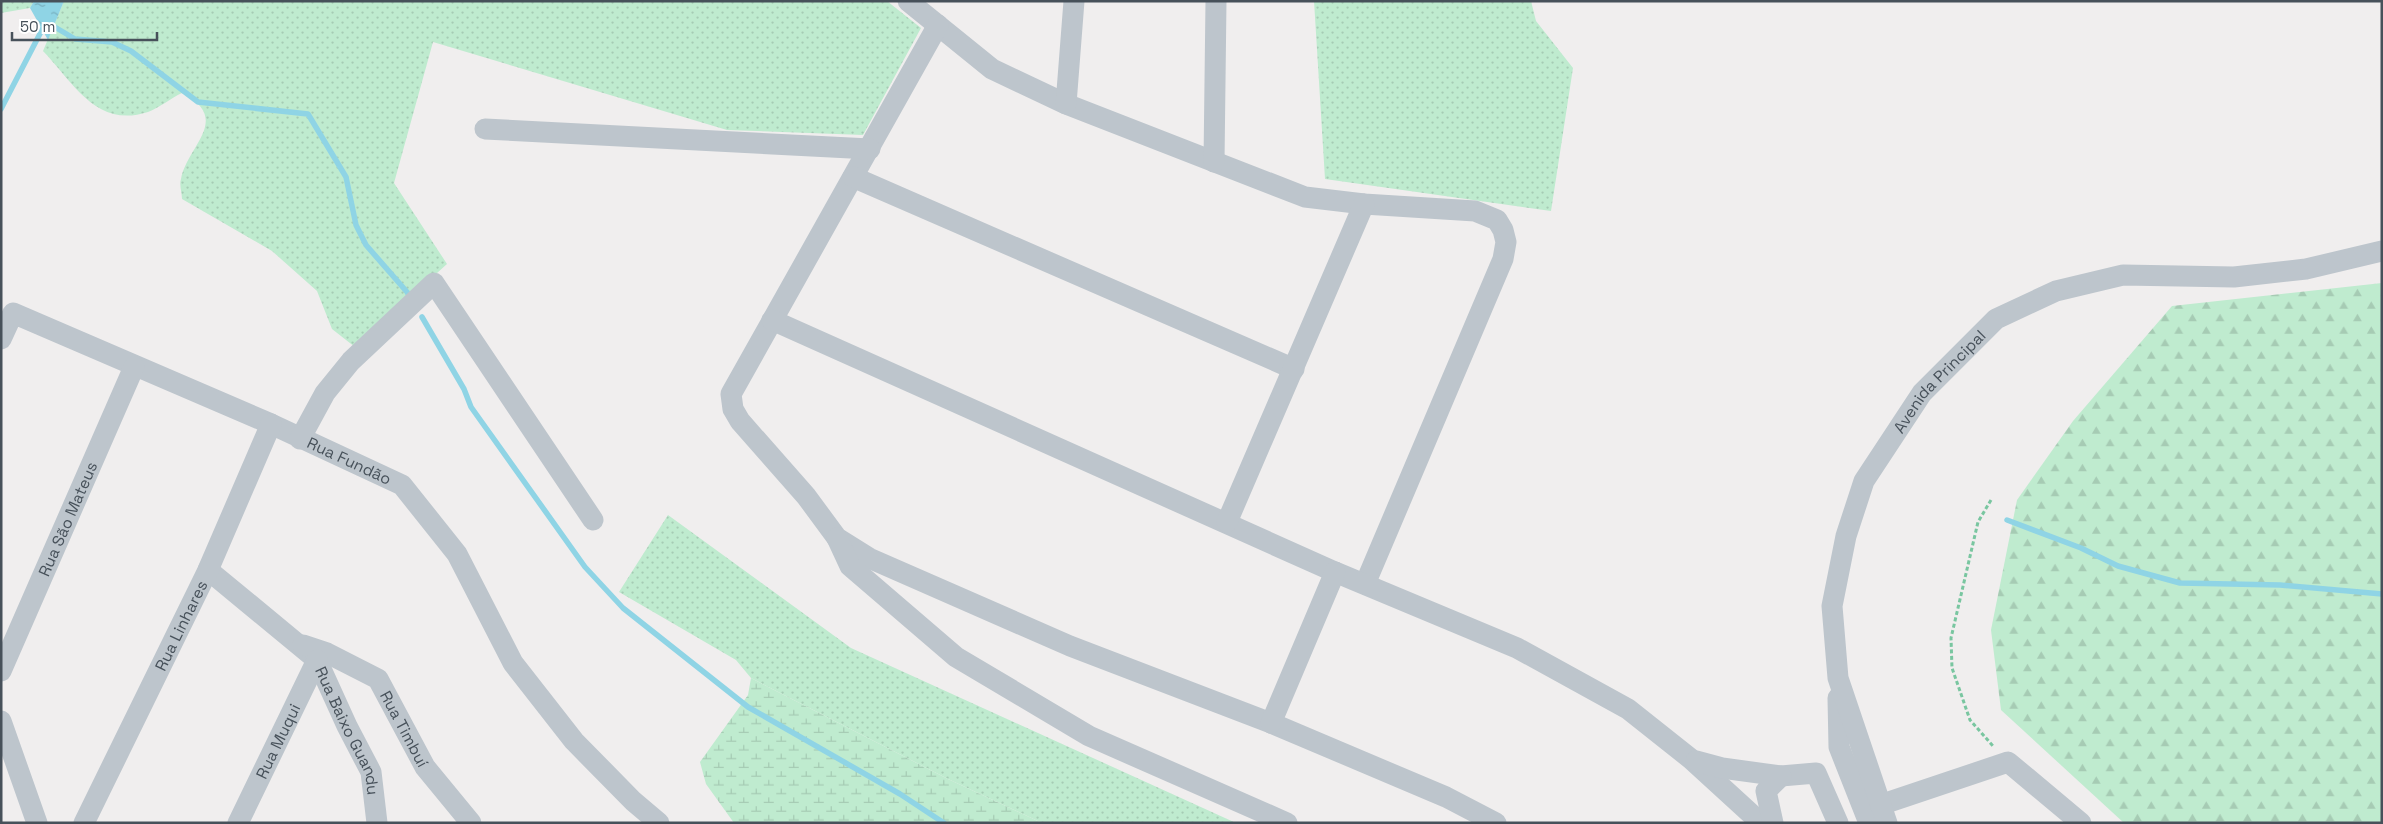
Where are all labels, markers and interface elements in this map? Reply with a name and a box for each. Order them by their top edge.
scale bar [12,10,158,42]
text: 50 m [20,17,55,36]
street label: Avenida Principal [1889,325,1990,437]
street label: Rua Fundão [304,432,395,490]
street label: Rua São Mateus [34,458,102,580]
street label: Rua Linhares [150,577,212,674]
street label: Rua Baixo Guandu [310,663,384,796]
street label: Rua Timbuí [375,687,433,771]
street label: Rua Muqui [251,700,305,782]

